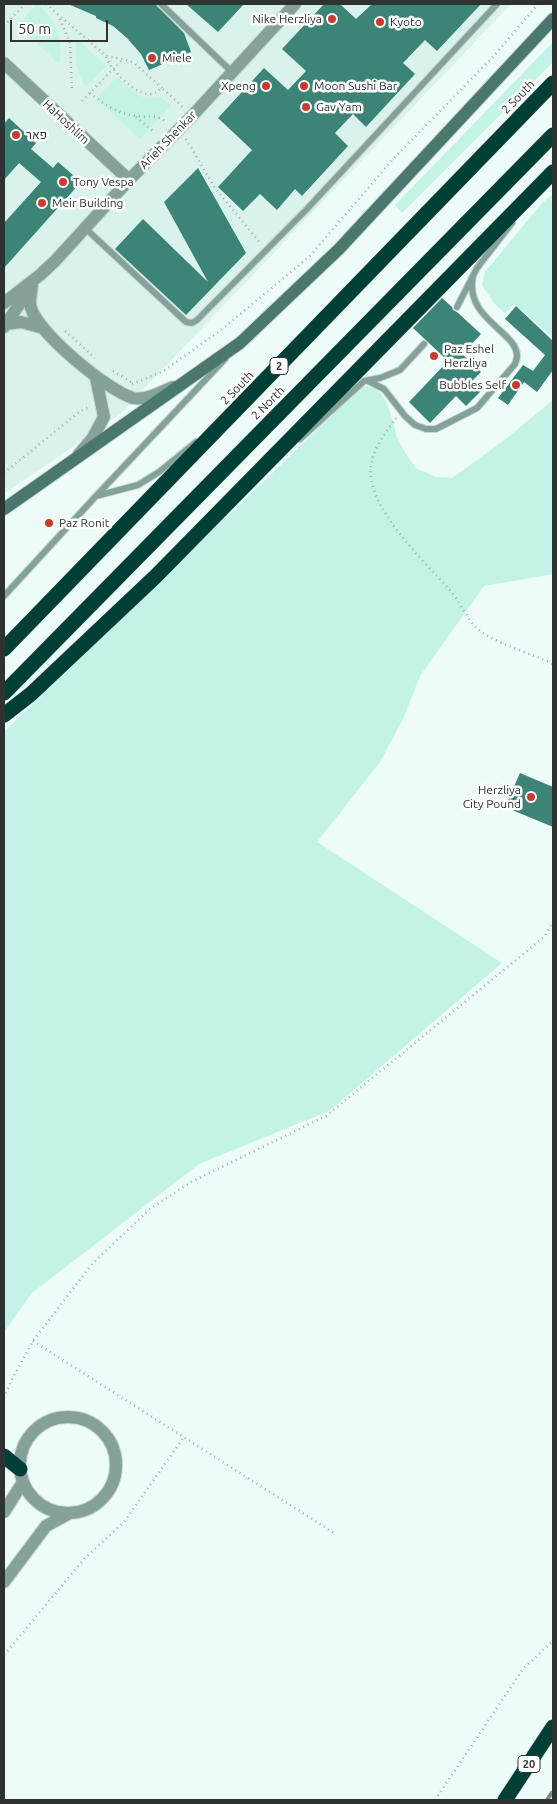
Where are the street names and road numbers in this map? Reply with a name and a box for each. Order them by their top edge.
street label: 2 South [498,77,538,117]
street label: HaHoshlim [40,97,92,147]
street label: Arieh Shenkar [137,108,199,172]
road number: 2 [270,358,288,374]
street label: 2 South [217,368,257,408]
street label: 2 North [248,383,288,423]
road number: 20 [518,1756,540,1772]

